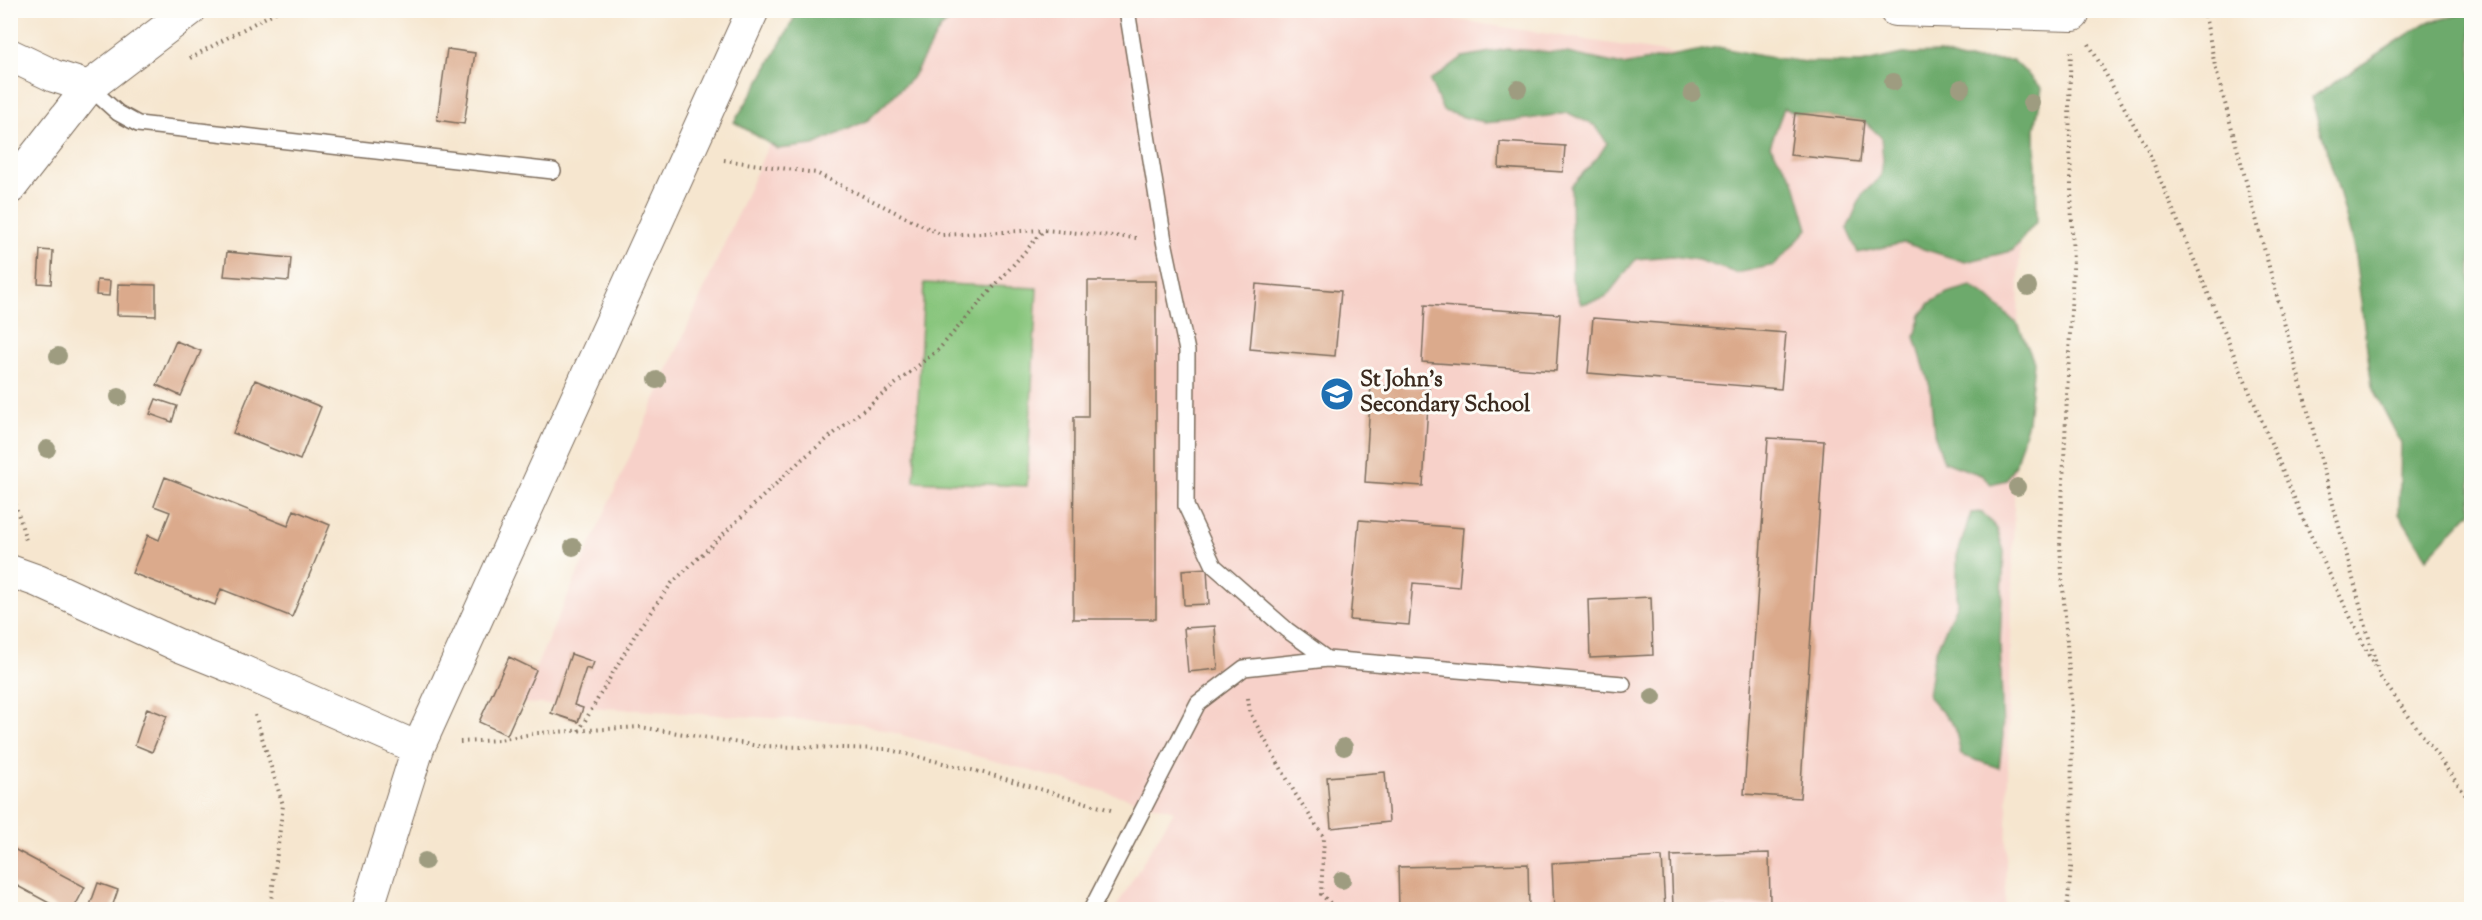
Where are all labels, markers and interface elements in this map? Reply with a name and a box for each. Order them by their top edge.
place label: St John's Secondary School [1360,365,1531,422]
school or university icon: St John's Secondary School [1319,376,1355,412]

